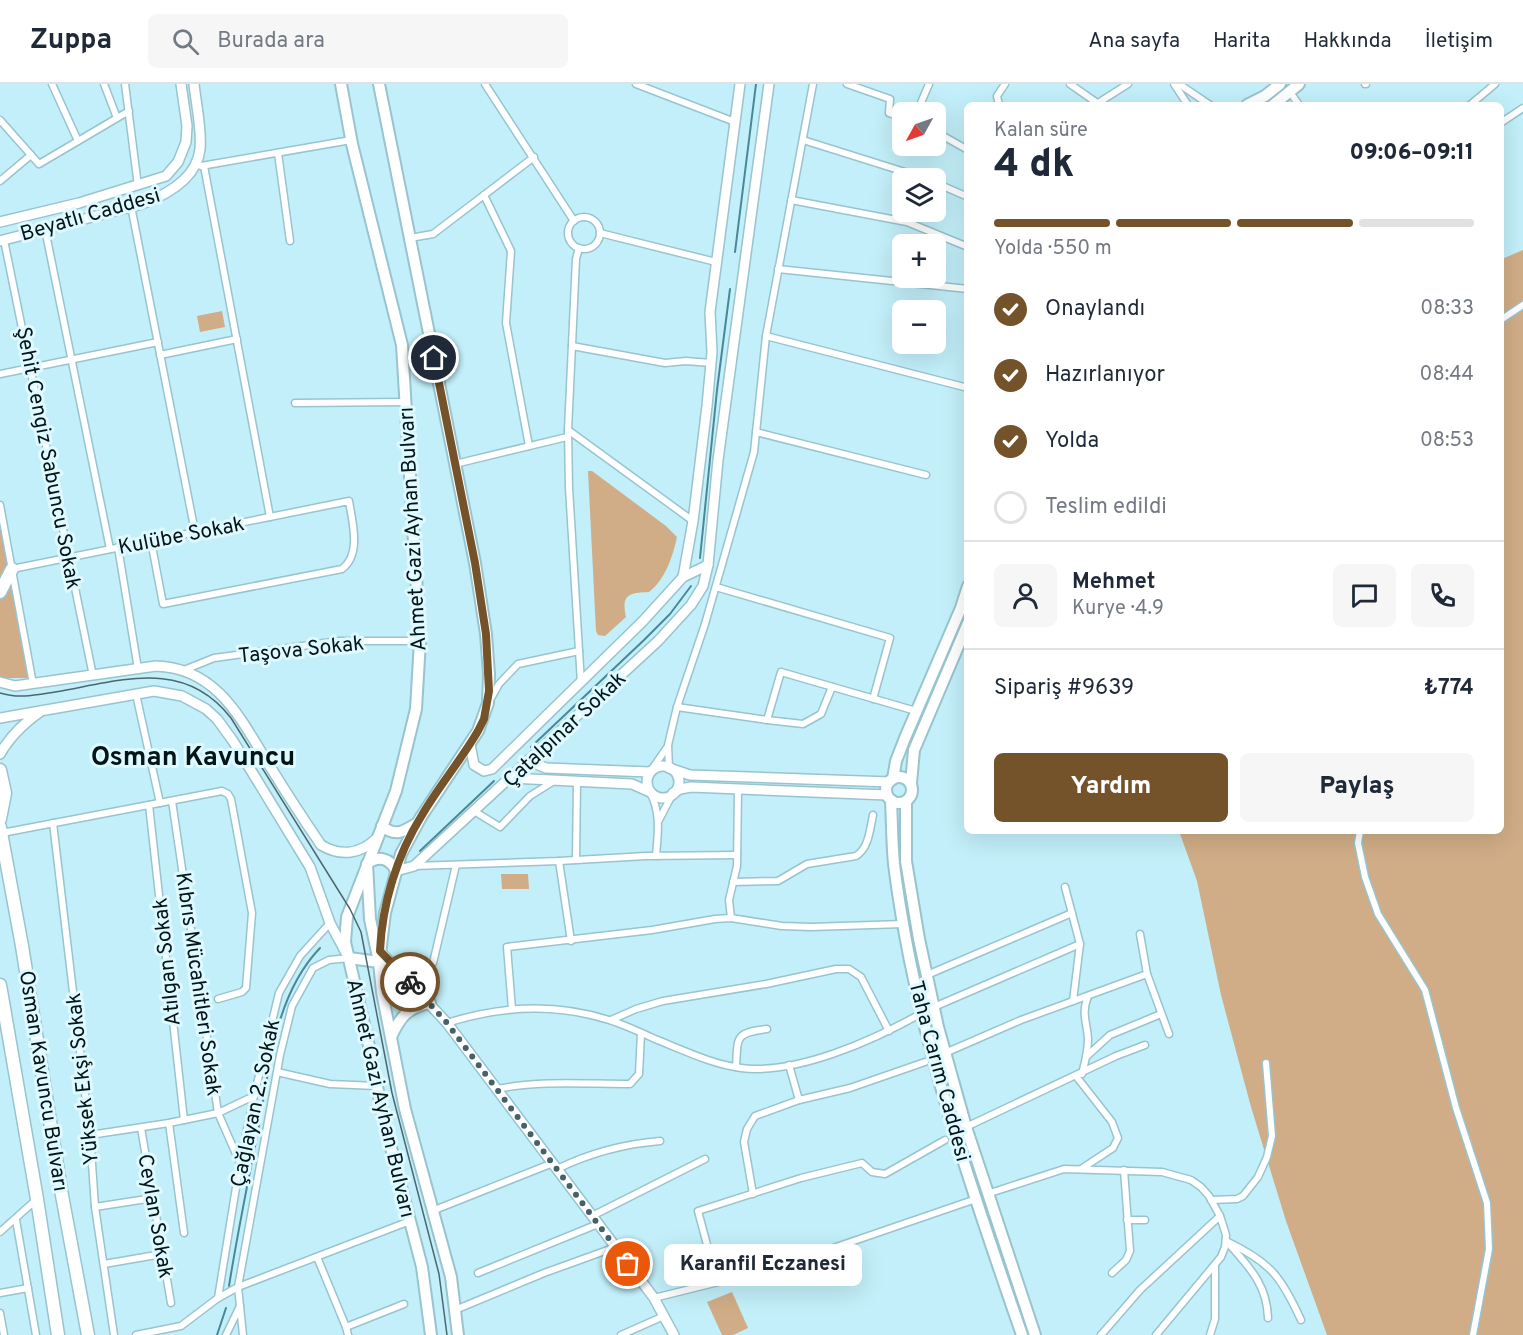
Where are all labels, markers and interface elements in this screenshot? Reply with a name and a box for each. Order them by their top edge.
search box [148,14,568,68]
text: Zuppa [30,23,112,59]
icon: search [169,25,202,58]
text: Burada ara [217,28,325,55]
text: Ana sayfa [1088,28,1180,55]
text: Harita [1213,28,1271,55]
text: Hakkında [1304,28,1392,55]
text: İletişim [1425,28,1493,55]
north arrow [892,102,946,156]
map controls [892,102,946,354]
text: Kalan süre [994,118,1088,144]
text: 09:06–09:11 [1349,140,1474,167]
text: 4 dk [994,142,1074,191]
button: layers [892,168,946,222]
street label: Beyatlı Caddesi [17,183,164,248]
button: + [892,234,946,288]
text: Yolda · 550 m [994,236,1112,262]
icon: check [994,293,1027,326]
text: Onaylandı [1045,296,1145,323]
text: 08:33 [1420,296,1474,322]
button: − [892,300,946,354]
street label: Şehit Cengiz Sabuncu Sokak [9,325,86,592]
pin [408,332,459,383]
icon: home [417,341,450,374]
icon: check [994,359,1027,392]
text: Hazırlanıyor [1045,362,1165,389]
text: 08:44 [1420,362,1474,388]
street label: Ahmet Gazi Ayhan Bulvarı [394,406,433,652]
icon: check [994,425,1027,458]
text: Yolda [1045,428,1099,455]
text: 08:53 [1420,428,1474,454]
text: Teslim edildi [1045,494,1167,521]
street label: Kulübe Sokak [116,511,247,562]
button: person [994,564,1057,627]
button: chat [1333,564,1396,627]
button: phone [1411,564,1474,627]
text: Mehmet [1072,569,1155,596]
text: Kurye · 4.9 [1072,596,1164,622]
street label: Taşova Sokak [237,630,365,671]
street label: Çatalpınar Sokak [498,666,632,794]
text: Sipariş #9639 [994,675,1134,702]
text: ₺774 [1424,675,1474,702]
district label: Osman Kavuncu [91,741,295,775]
button: Yardım [994,753,1228,822]
button: Paylaş [1240,753,1474,822]
street label: Kıbrıs Mücahitleri Sokak [168,870,227,1098]
street label: Atılgan Sokak [147,896,188,1027]
courier [380,952,440,1012]
icon: bike [394,966,427,999]
street label: Osman Kavuncu Bulvarı [12,969,73,1194]
street label: Ahmet Gazi Ayhan Bulvarı [339,976,420,1220]
street label: Taha Carım Caddesi [901,978,976,1165]
street label: Yüksek Ekşi Sokak [61,992,106,1166]
street label: Çağlayan 2. Sokak [225,1017,287,1190]
street label: Ceylan Sokak [130,1152,179,1281]
pin [602,1238,653,1289]
callout: Karanfil Eczanesi [664,1243,862,1285]
icon: bag [611,1247,644,1280]
text: Karanfil Eczanesi [680,1252,846,1278]

